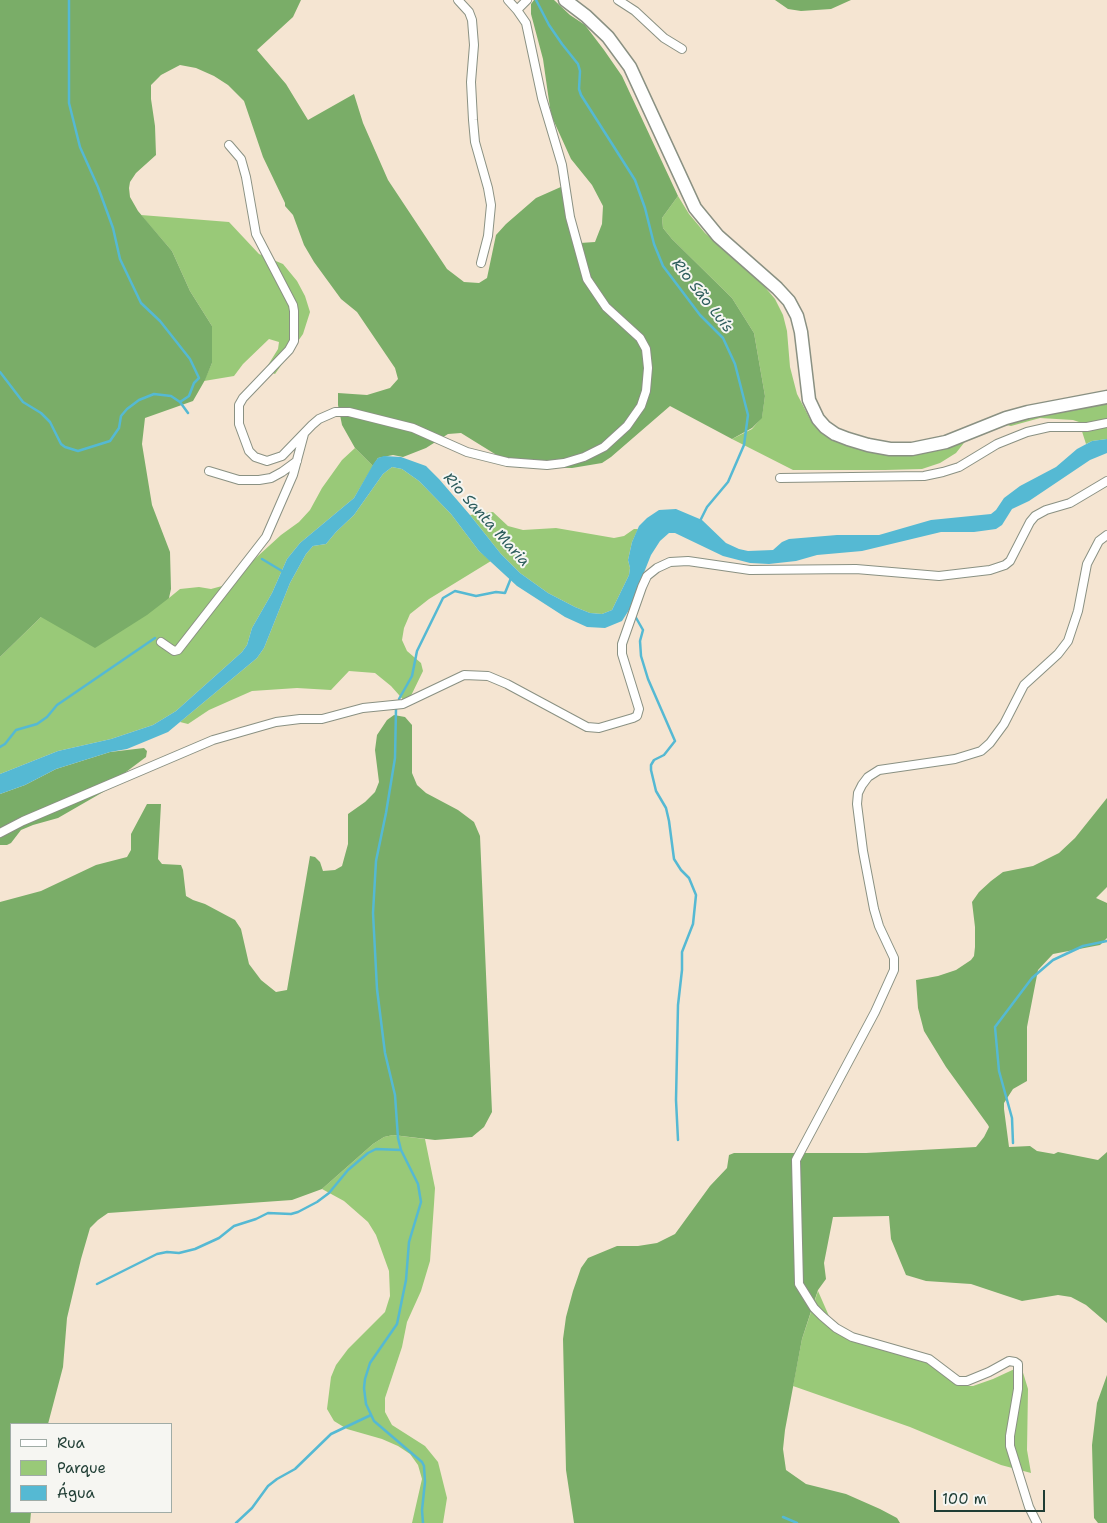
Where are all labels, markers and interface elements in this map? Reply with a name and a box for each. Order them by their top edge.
water label: Rio São Luís [668,255,736,337]
water label: Rio Santa Maria [439,469,533,571]
legend [10,1423,172,1513]
text: Rua [57,1433,85,1453]
text: Parque [57,1458,106,1478]
scale bar [937,1480,1048,1512]
text: Água [57,1483,95,1503]
text: 100 m [942,1489,987,1509]

